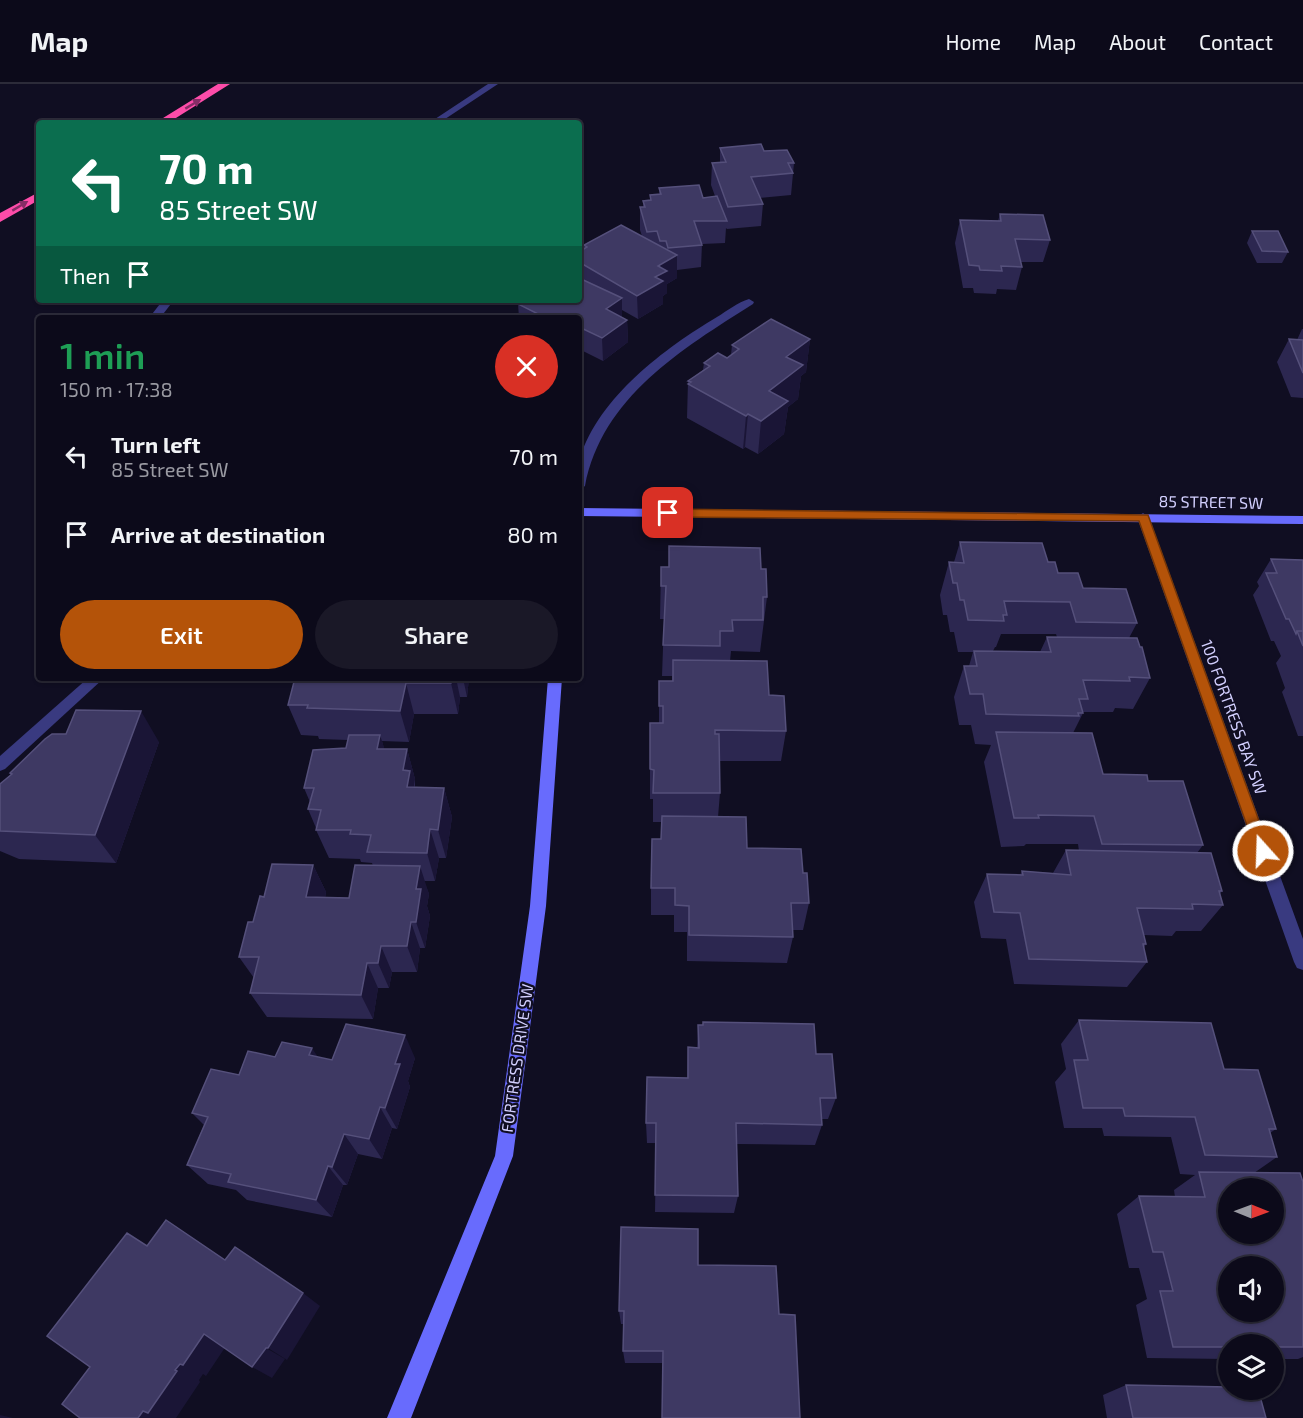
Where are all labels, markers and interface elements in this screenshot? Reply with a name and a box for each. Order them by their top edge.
text: Map [30,24,88,58]
text: Home [945,29,1001,54]
text: Map [1034,29,1076,54]
text: About [1109,29,1166,54]
text: Contact [1199,29,1273,54]
one-way arrow [185,98,201,109]
text: 70 m [159,142,254,192]
icon: left [60,144,138,222]
text: 85 Street SW [159,193,318,225]
one-way arrow [11,202,28,212]
icon: arrive [122,258,155,291]
text: Then [60,262,110,288]
text: 1 min [60,333,145,376]
button: close [495,335,558,398]
text: 150 m · 17:38 [60,377,173,401]
text: Turn left [111,431,200,457]
icon: left [60,440,93,473]
text: 70 m [509,443,558,469]
text: 85 Street SW [111,457,229,481]
pin [642,487,693,538]
street label: 85 STREET SW [1159,491,1263,512]
icon: arrive [651,496,684,529]
icon: arrive [60,518,93,551]
text: Arrive at destination [111,521,325,547]
text: 80 m [507,521,558,547]
button: Exit [60,600,303,669]
button: Share [315,600,558,669]
street label: 100 FORTRESS BAY SW [1198,637,1271,797]
position arrow [1231,819,1295,883]
street label: FORTRESS DRIVE SW [497,982,536,1133]
north arrow [1218,1178,1284,1244]
map controls [1218,1178,1284,1400]
button: sound [1218,1256,1284,1322]
button: layers [1218,1334,1284,1400]

